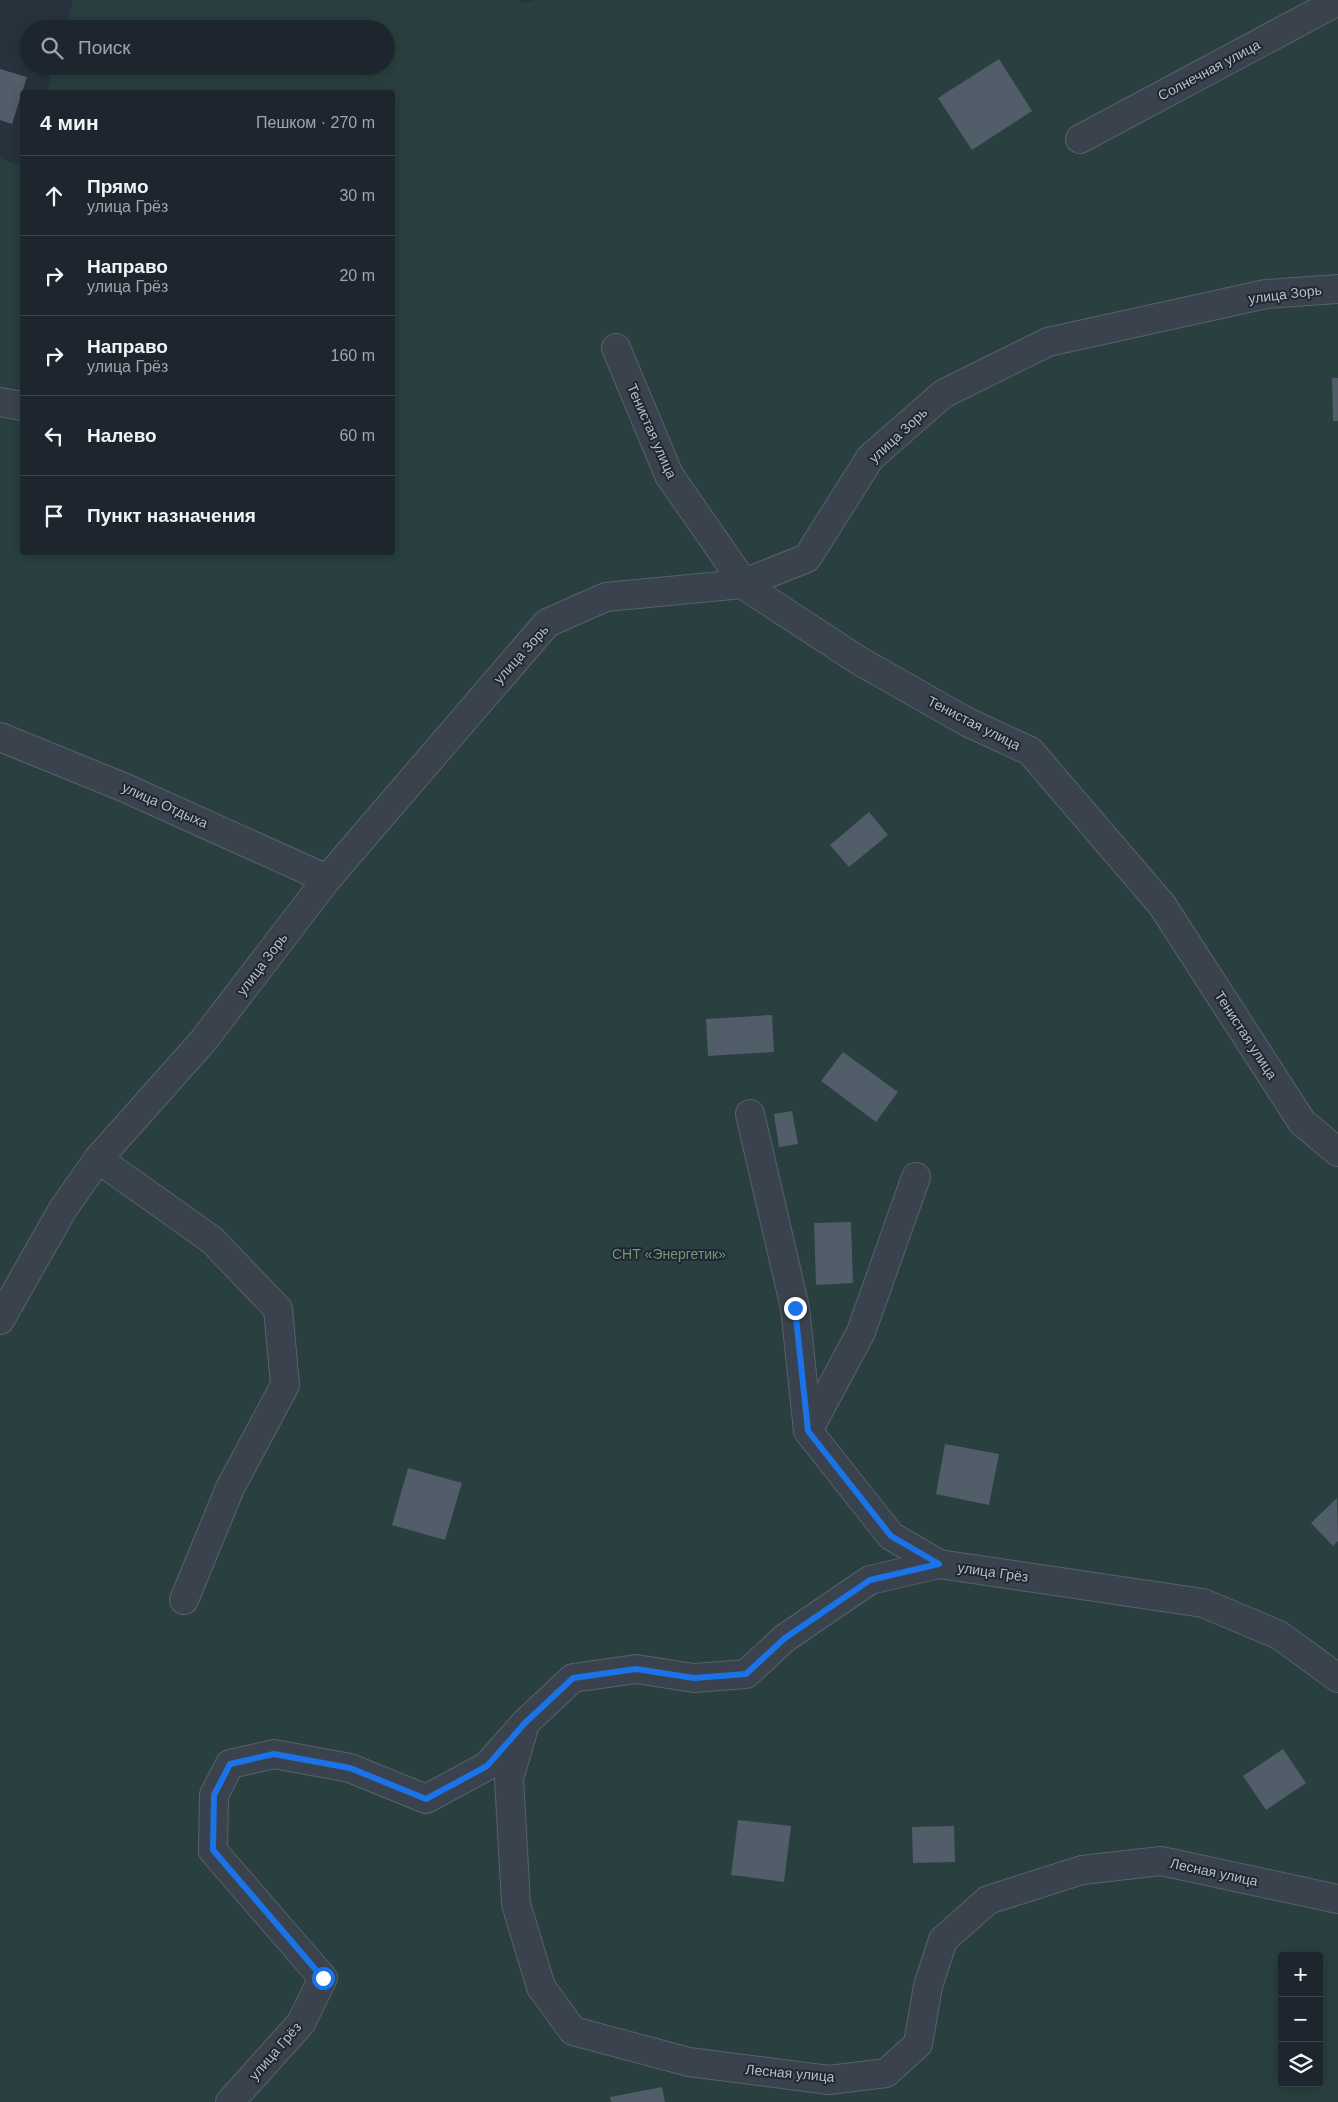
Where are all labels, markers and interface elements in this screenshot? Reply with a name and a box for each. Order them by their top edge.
search box [20,20,395,75]
icon: search [38,34,66,62]
street label: Солнечная улица [1155,36,1263,104]
text: Поиск [78,37,131,58]
text: 4 мин [40,111,99,134]
text: Пешком · 270 m [256,114,375,131]
text: Прямо [87,176,149,197]
icon: ahead [40,182,68,210]
text: 30 m [339,187,375,204]
text: улица Грёз [87,198,168,215]
text: Направо [87,256,168,277]
icon: right [40,262,68,290]
text: 20 m [339,267,375,284]
text: улица Грёз [87,278,168,295]
street label: улица Зорь [1247,282,1323,306]
text: Направо [87,336,168,357]
icon: right [40,342,68,370]
text: 160 m [331,347,375,364]
text: улица Грёз [87,358,168,375]
street label: Тенистая улица [624,381,680,481]
street label: улица Зорь [866,404,930,466]
icon: left [40,422,68,450]
text: Налево [87,425,157,446]
text: 60 m [339,427,375,444]
icon: arrive [40,502,68,530]
text: Пункт назначения [87,505,256,526]
street label: улица Зорь [490,621,552,687]
street label: Тенистая улица [925,693,1023,753]
street label: улица Отдыха [120,779,211,831]
street label: улица Зорь [233,930,291,998]
street label: Тенистая улица [1211,988,1281,1082]
park label: СНТ «Энергетик» [612,1246,726,1262]
route end [784,1297,807,1320]
street label: улица Грёз [957,1559,1029,1585]
street label: Лесная улица [1169,1855,1260,1889]
map controls [1278,1952,1323,2087]
button: + [1278,1952,1323,1997]
route start [312,1967,335,1990]
button: − [1278,1997,1323,2042]
street label: улица Грёз [246,2019,304,2083]
button: layers [1278,2042,1323,2087]
street label: Лесная улица [745,2061,835,2085]

